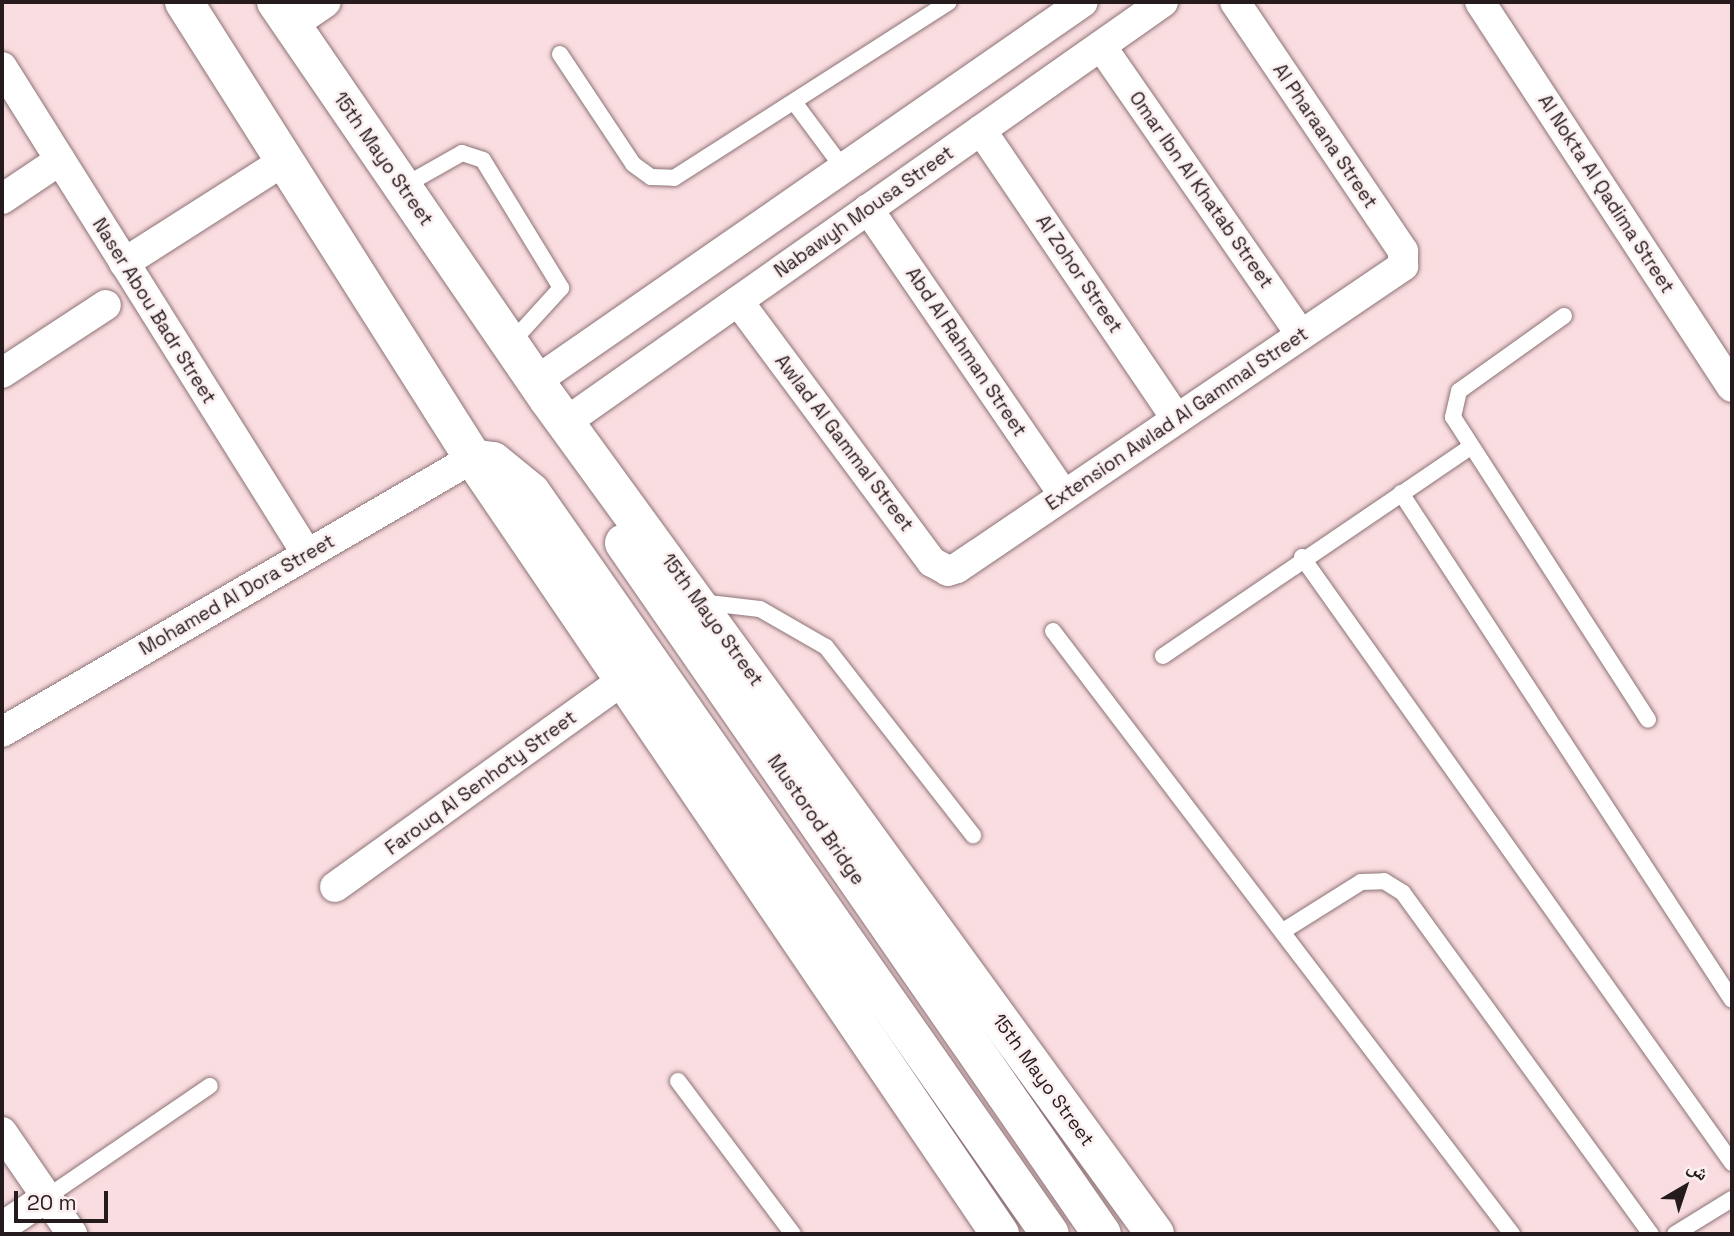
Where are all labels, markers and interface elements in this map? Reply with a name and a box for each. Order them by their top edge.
street label: Al Pharaana Street [1268,59,1382,213]
street label: Omar Ibn Al Khatab Street [1124,87,1278,293]
street label: 15th Mayo Street [328,88,438,230]
street label: Al Nokta Al Qadima Street [1533,90,1679,298]
street label: Nabawyh Mousa Street [770,141,958,283]
street label: Al Zohor Street [1031,211,1127,337]
street label: Naser Abou Badr Street [87,214,221,408]
street label: Abd Al Rahman Street [901,263,1031,441]
street label: Extension Awlad Al Gammal Street [1041,322,1313,516]
street label: Awlad Al Gammal Street [770,350,918,536]
street label: Mohamed Al Dora Street [135,530,339,660]
street label: 15th Mayo Street [656,549,768,691]
street label: Farouq Al Senhoty Street [381,706,581,860]
street label: Mustorod Bridge [763,750,869,890]
street label: 15th Mayo Street [987,1009,1099,1151]
north arrow [1650,1152,1720,1222]
text: ش [1683,1154,1714,1186]
scale bar [18,1176,112,1220]
text: 20 m [27,1189,77,1216]

